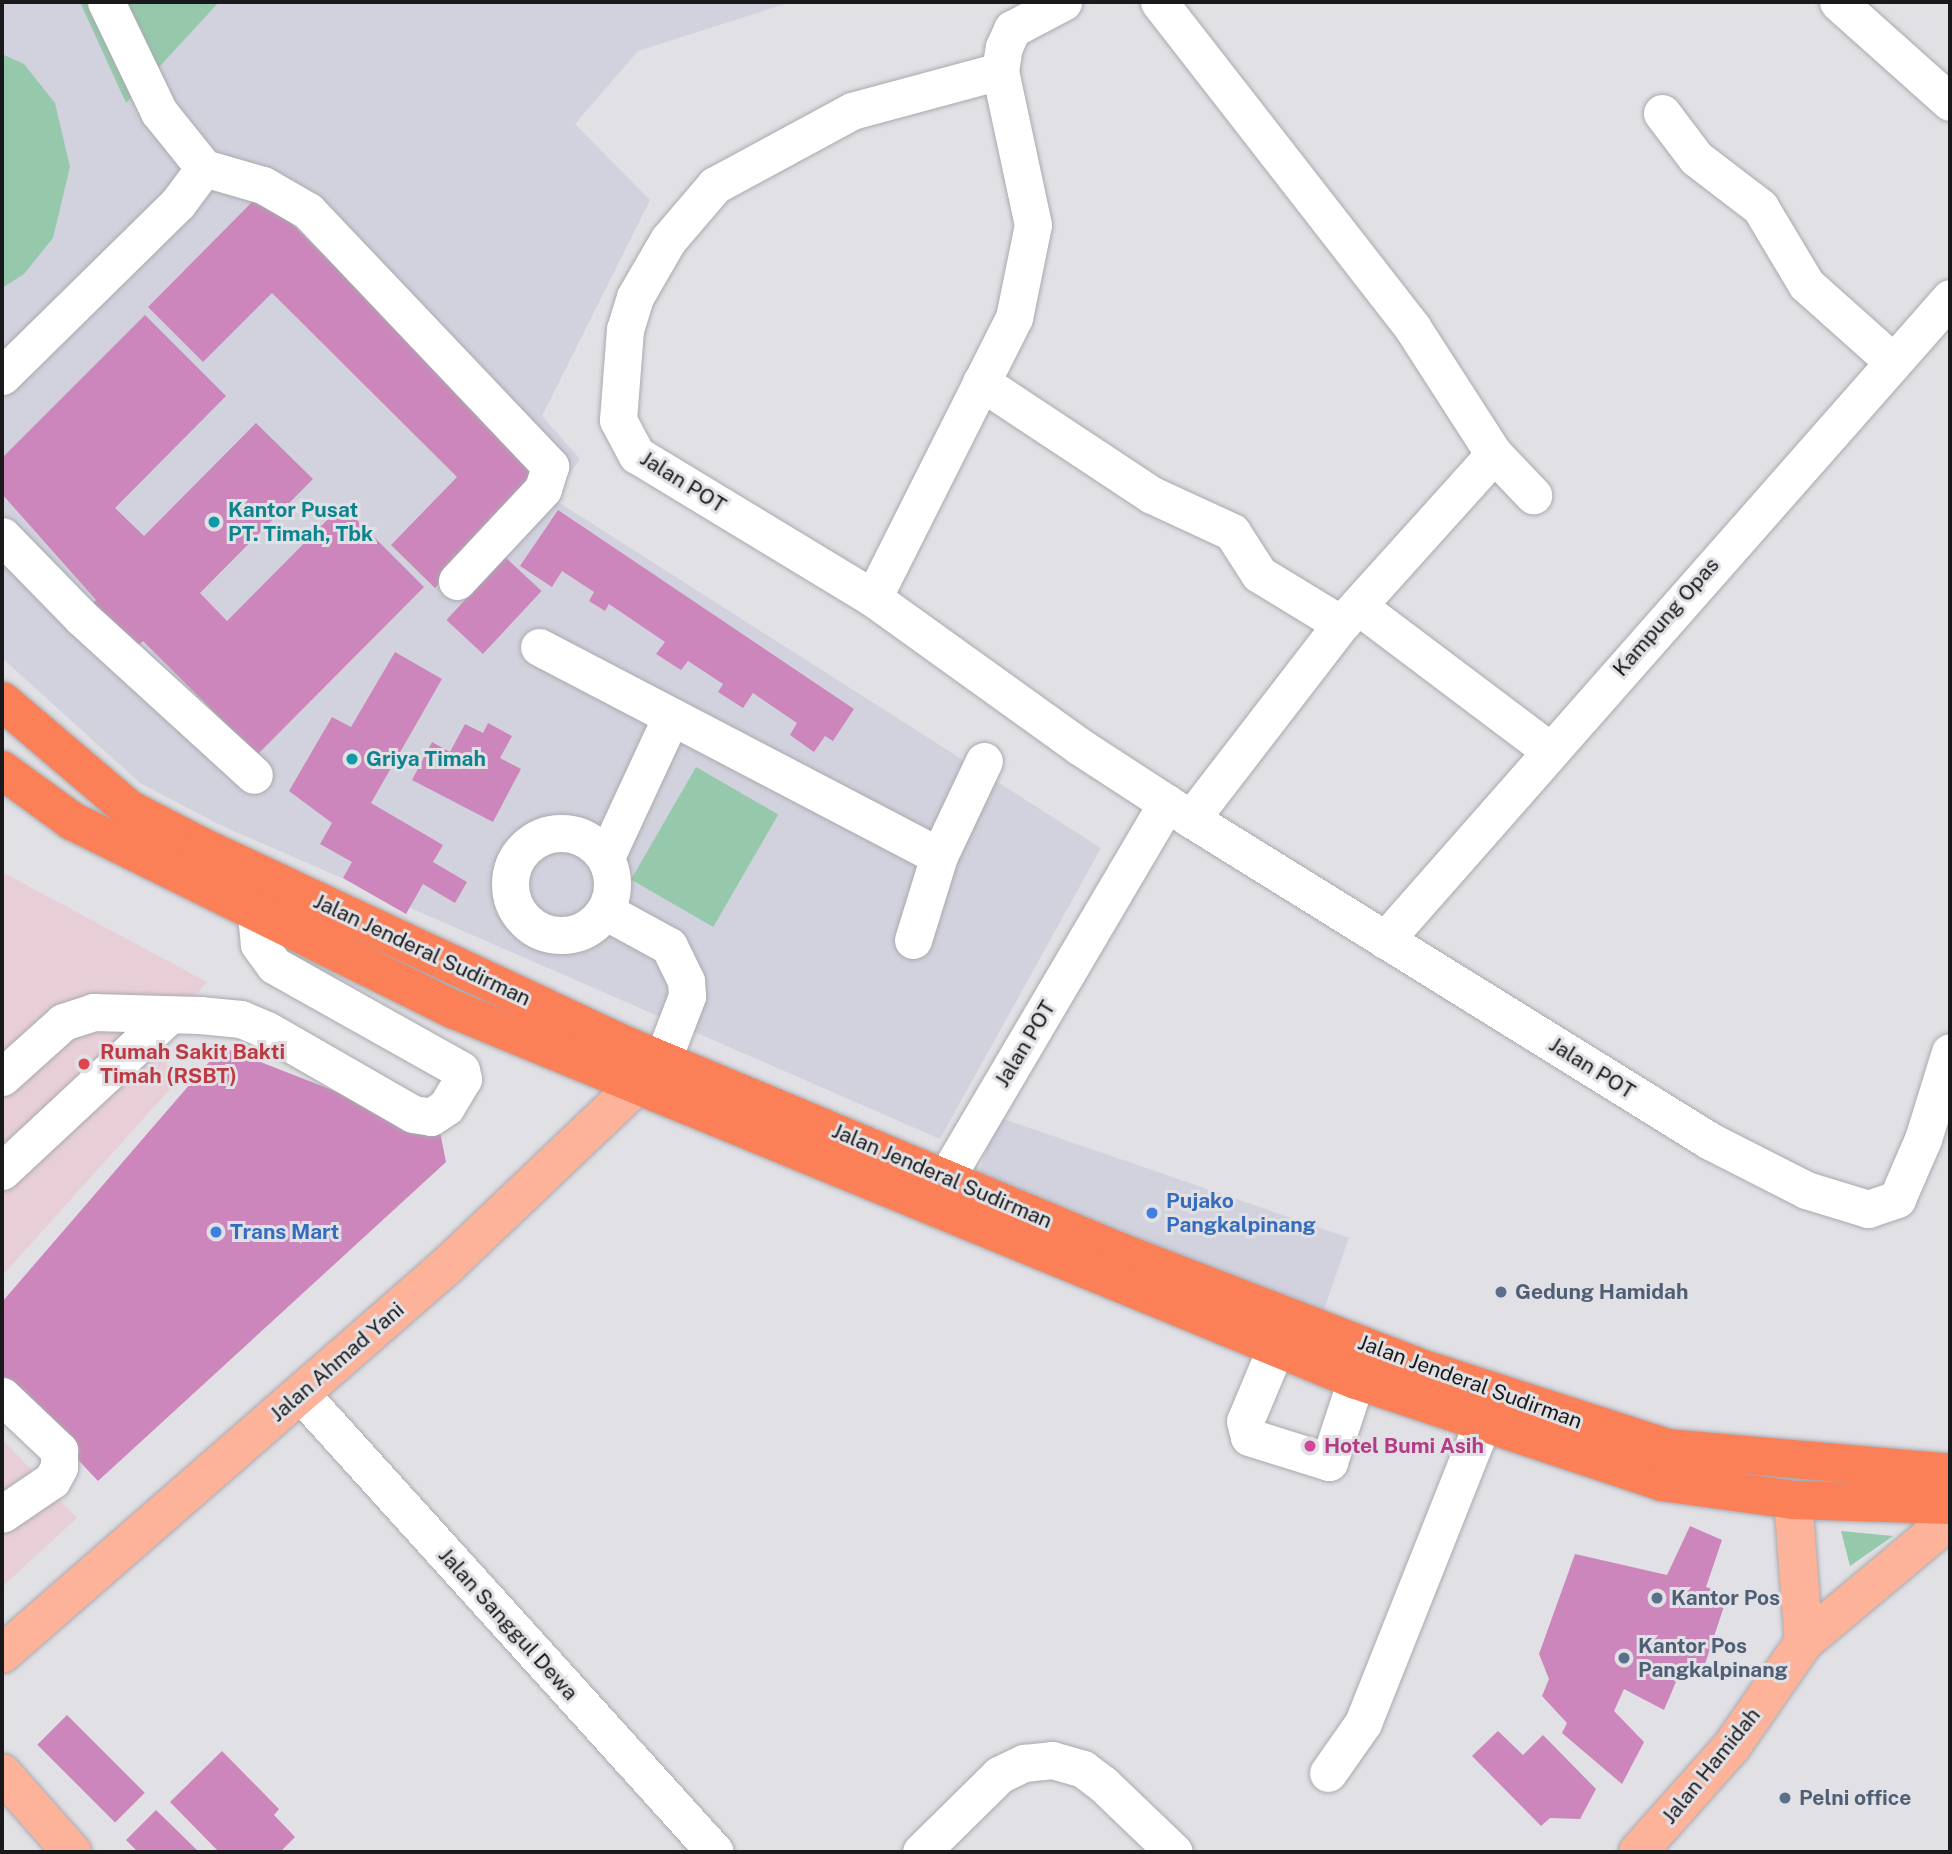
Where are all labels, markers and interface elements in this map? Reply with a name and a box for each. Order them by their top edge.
street label: Jalan POT [635,446,731,518]
place label: Kantor Pusat PT. Timah, Tbk [228,497,373,547]
marker: Kantor Pusat PT. Timah, Tbk [206,514,222,530]
street label: Kampung Opas [1608,553,1724,681]
place label: Griya Timah [366,746,486,772]
marker: Griya Timah [344,751,360,767]
street label: Jalan Jenderal Sudirman [309,889,535,1011]
street label: Jalan POT [989,996,1061,1092]
street label: Jalan POT [1544,1032,1640,1104]
place label: Rumah Sakit Bakti Timah (RSBT) [100,1039,285,1089]
marker: Rumah Sakit Bakti Timah (RSBT) [74,1054,94,1074]
street label: Jalan Jenderal Sudirman [828,1118,1056,1234]
place label: Pujako Pangkalpinang [1166,1188,1316,1238]
marker: Pujako Pangkalpinang [1144,1205,1160,1221]
place label: Trans Mart [230,1219,340,1245]
marker: Trans Mart [208,1224,224,1240]
place label: Gedung Hamidah [1515,1279,1688,1305]
marker: Gedung Hamidah [1493,1284,1509,1300]
street label: Jalan Ahmad Yani [265,1297,409,1427]
street label: Jalan Jenderal Sudirman [1354,1330,1586,1434]
place label: Hotel Bumi Asih [1324,1433,1484,1459]
marker: Hotel Bumi Asih [1302,1438,1318,1454]
street label: Jalan Sanggul Dewa [433,1543,583,1705]
place label: Kantor Pos [1671,1585,1780,1611]
marker: Kantor Pos [1649,1590,1665,1606]
place label: Kantor Pos Pangkalpinang [1638,1633,1788,1683]
marker: Kantor Pos Pangkalpinang [1616,1650,1632,1666]
street label: Jalan Hamidah [1656,1703,1766,1829]
place label: Pelni office [1799,1785,1911,1811]
marker: Pelni office [1777,1790,1793,1806]

